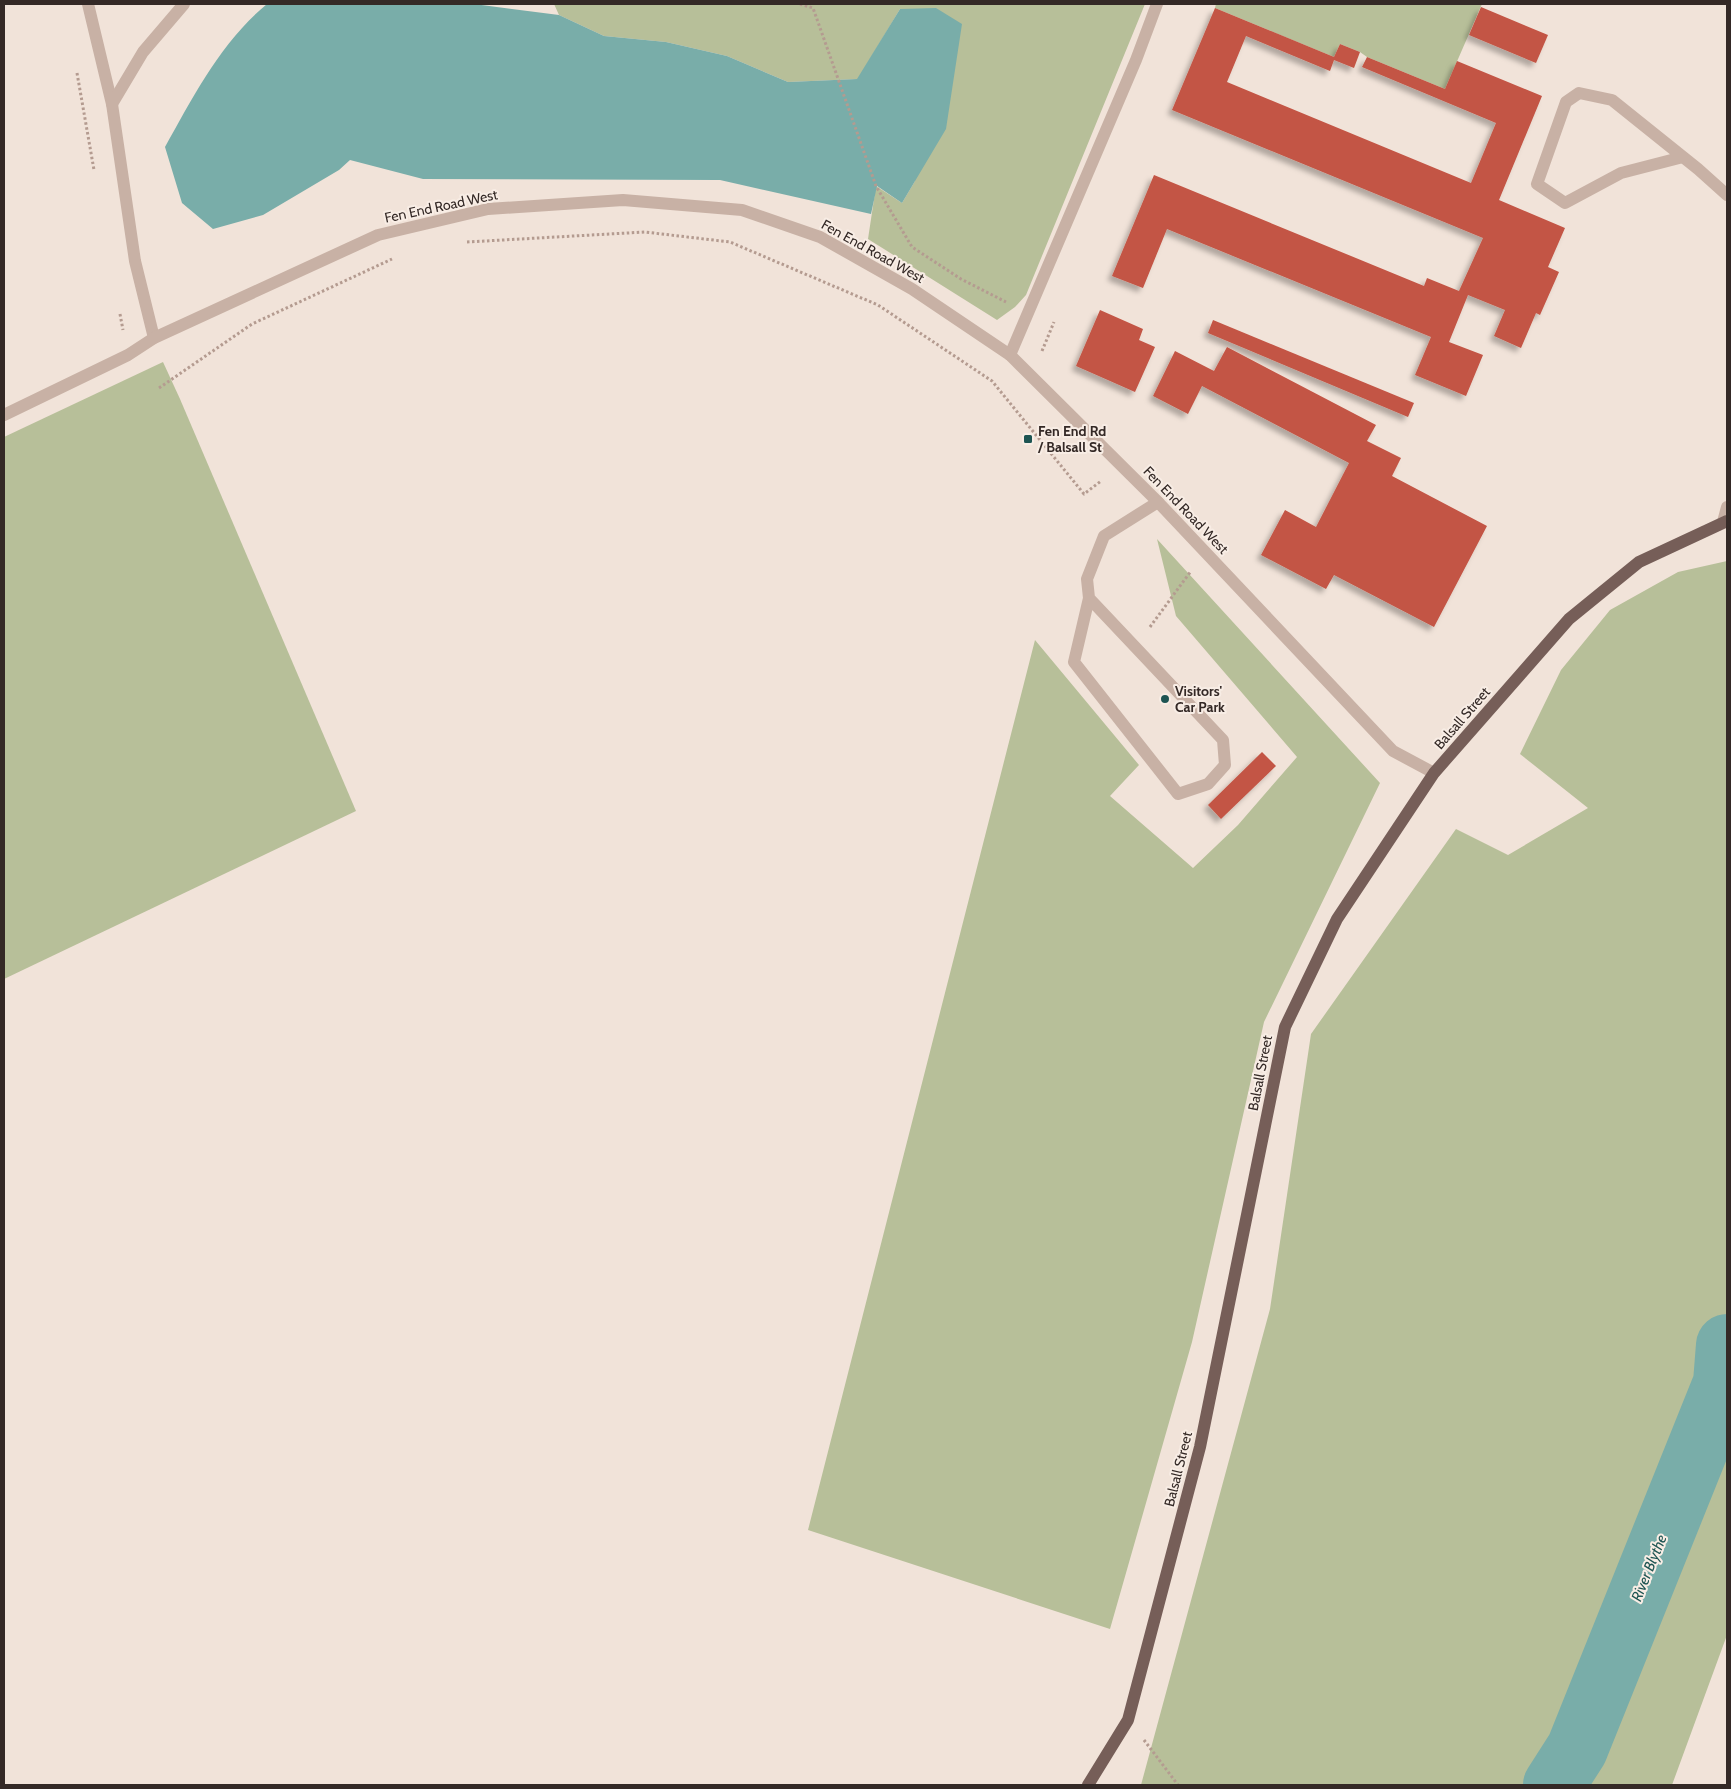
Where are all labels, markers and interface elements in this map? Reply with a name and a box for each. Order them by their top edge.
street label: Fen End Road West [383,185,499,227]
street label: Fen End Road West [818,215,928,287]
place label: Fen End Rd / Balsall St [1037,422,1106,456]
marker: Fen End Rd / Balsall St [1022,433,1034,445]
street label: Fen End Road West [1140,462,1233,558]
place label: Visitors' Car Park [1175,682,1225,716]
street label: Balsall Street [1430,683,1494,753]
marker: Visitors' Car Park [1159,693,1171,705]
street label: Balsall Street [1244,1033,1276,1112]
street label: Balsall Street [1160,1429,1196,1508]
water label: River Blythe [1627,1532,1671,1604]

